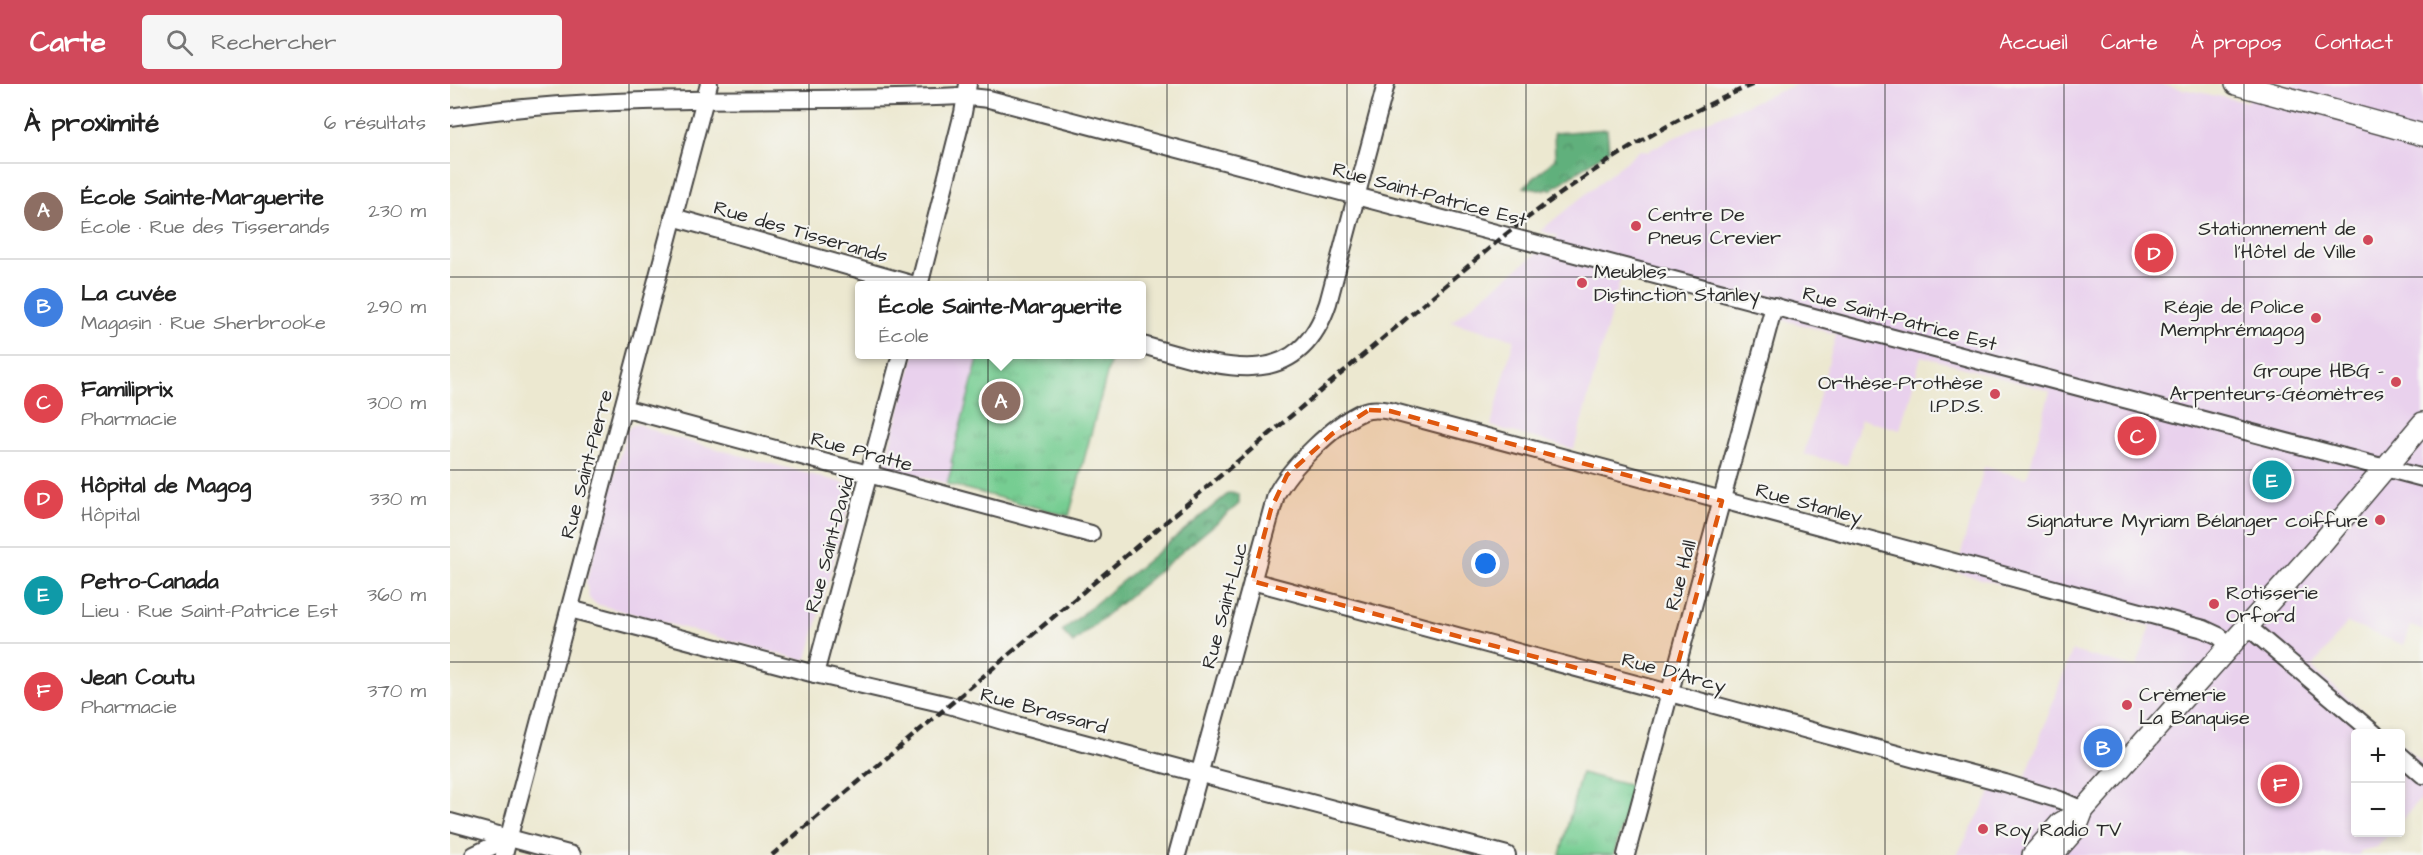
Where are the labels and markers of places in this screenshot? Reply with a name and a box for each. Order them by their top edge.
place label: Centre De Pneus Crevier [1648,201,1781,252]
place label: Stationnement de l’Hôtel de Ville [2198,215,2356,266]
marker: Centre De Pneus Crevier [1629,219,1643,233]
pin: D [2134,230,2174,276]
marker: Stationnement de l’Hôtel de Ville [2361,233,2375,247]
place label: Meubles Distinction Stanley [1594,258,1760,310]
marker: Meubles Distinction Stanley [1575,276,1589,290]
place label: Régie de Police Memphrémagog [2161,293,2304,345]
marker: Régie de Police Memphrémagog [2309,311,2323,325]
place label: Groupe HBG - Arpenteurs-Géomètres [2170,357,2384,408]
place label: Orthèse-Prothèse I.P.D.S. [1818,369,1983,420]
marker: Groupe HBG - Arpenteurs-Géomètres [2389,375,2403,389]
pin: A [982,378,1020,424]
marker: Orthèse-Prothèse I.P.D.S. [1988,387,2002,401]
pin: C [2118,414,2156,458]
pin: E [2252,458,2292,502]
place label: Signature Myriam Bélanger coiffure [2027,507,2368,536]
marker: Signature Myriam Bélanger coiffure [2373,513,2387,527]
place label: Rotisserie Orford [2226,579,2319,630]
marker: Rotisserie Orford [2207,597,2221,611]
place label: Crèmerie La Banquise [2139,681,2250,732]
marker: Crèmerie La Banquise [2120,698,2134,712]
pin: B [2084,726,2122,770]
pin: F [2260,762,2300,806]
place label: Roy Radio TV [1995,816,2122,845]
marker: Roy Radio TV [1976,822,1990,836]

